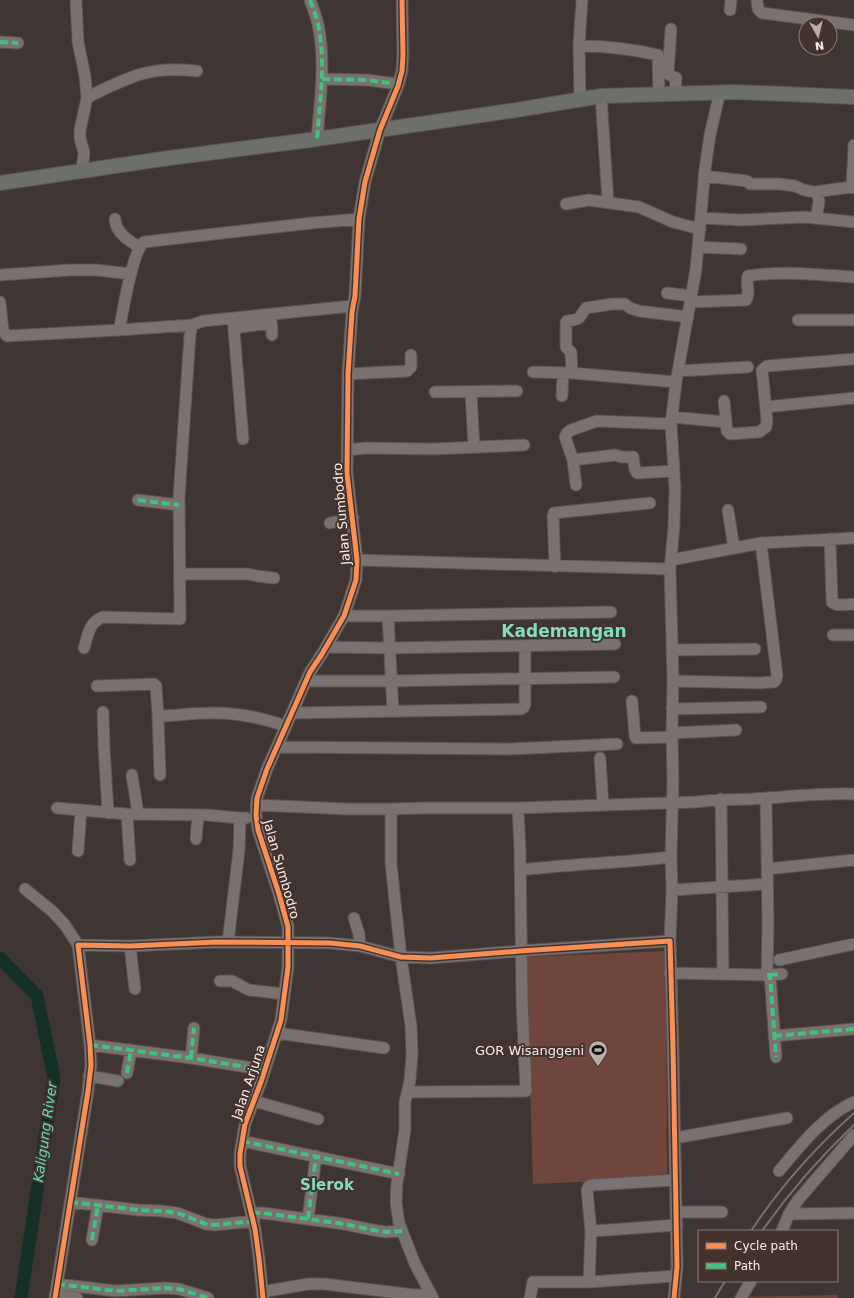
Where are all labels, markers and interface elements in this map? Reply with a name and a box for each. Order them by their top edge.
north arrow [798,16,838,56]
text: N [814,38,825,52]
street label: Jalan Sumbodro [330,462,354,567]
district label: Kademangan [501,621,627,641]
street label: Jalan Sumbodro [260,817,303,920]
sports icon: GOR Wisanggeni [587,1039,609,1067]
street label: Jalan Arjuna [228,1043,268,1122]
place label: GOR Wisanggeni [475,1043,584,1058]
water label: Kaligung River [30,1080,60,1183]
district label: Slerok [300,1176,355,1194]
legend [698,1230,838,1282]
text: Cycle path [734,1239,798,1253]
text: Path [734,1259,760,1273]

